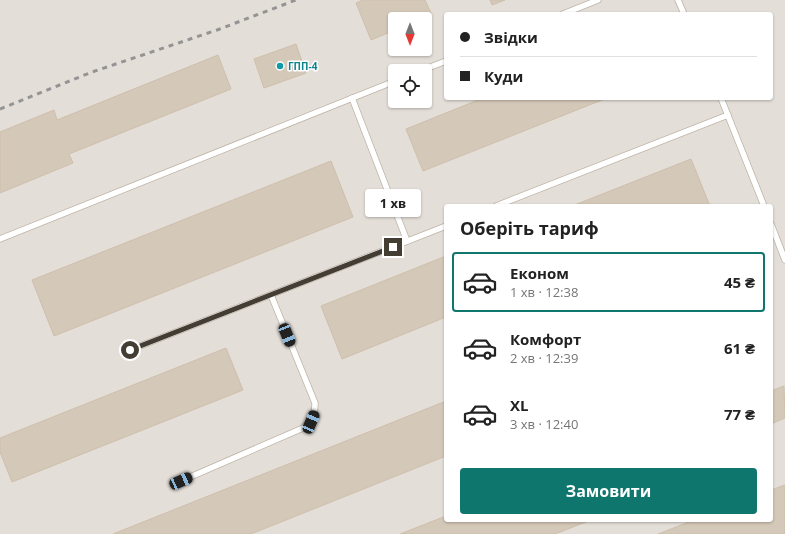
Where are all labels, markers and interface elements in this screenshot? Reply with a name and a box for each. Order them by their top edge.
north arrow [388,12,432,56]
map controls [388,12,432,108]
text: Звідки [484,27,538,47]
place label: ГПП-4 [288,59,318,73]
marker: ГПП-4 [275,61,285,71]
button: locate [388,64,432,108]
text: Куди [484,66,523,86]
callout: 1 хв [365,189,421,217]
text: 1 хв [380,194,406,212]
text: Оберіть тариф [460,216,599,240]
route end [384,238,402,256]
text: Економ [510,263,569,283]
icon: car [462,264,498,300]
text: 45 ₴ [724,272,755,292]
text: 1 хв · 12:38 [510,283,578,301]
car [277,322,297,348]
text: Комфорт [510,329,581,349]
icon: car [462,330,498,366]
text: 61 ₴ [724,338,755,358]
route start [121,341,139,359]
text: 2 хв · 12:39 [510,349,578,367]
text: XL [510,395,528,415]
icon: car [462,396,498,432]
text: 77 ₴ [724,404,755,424]
car [301,409,321,435]
text: 3 хв · 12:40 [510,415,578,433]
button: Замовити [460,468,757,514]
car [168,471,194,491]

